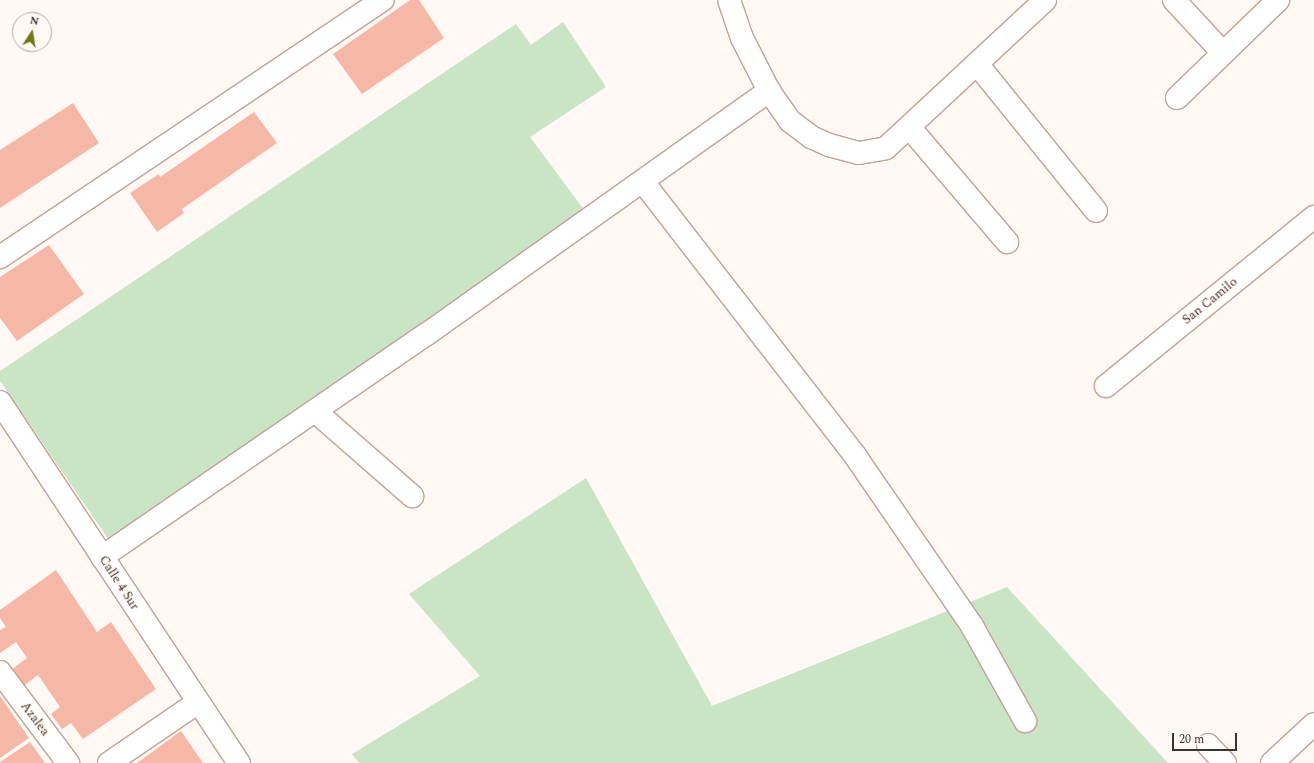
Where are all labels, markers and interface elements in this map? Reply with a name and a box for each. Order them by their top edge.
north arrow [12,12,52,52]
text: N [28,12,41,30]
street label: San Camilo [1179,274,1241,328]
street label: Calle 4 Sur [96,553,142,613]
street label: Azalea [17,699,53,739]
scale bar [1174,725,1239,751]
text: 20 m [1179,730,1204,749]

